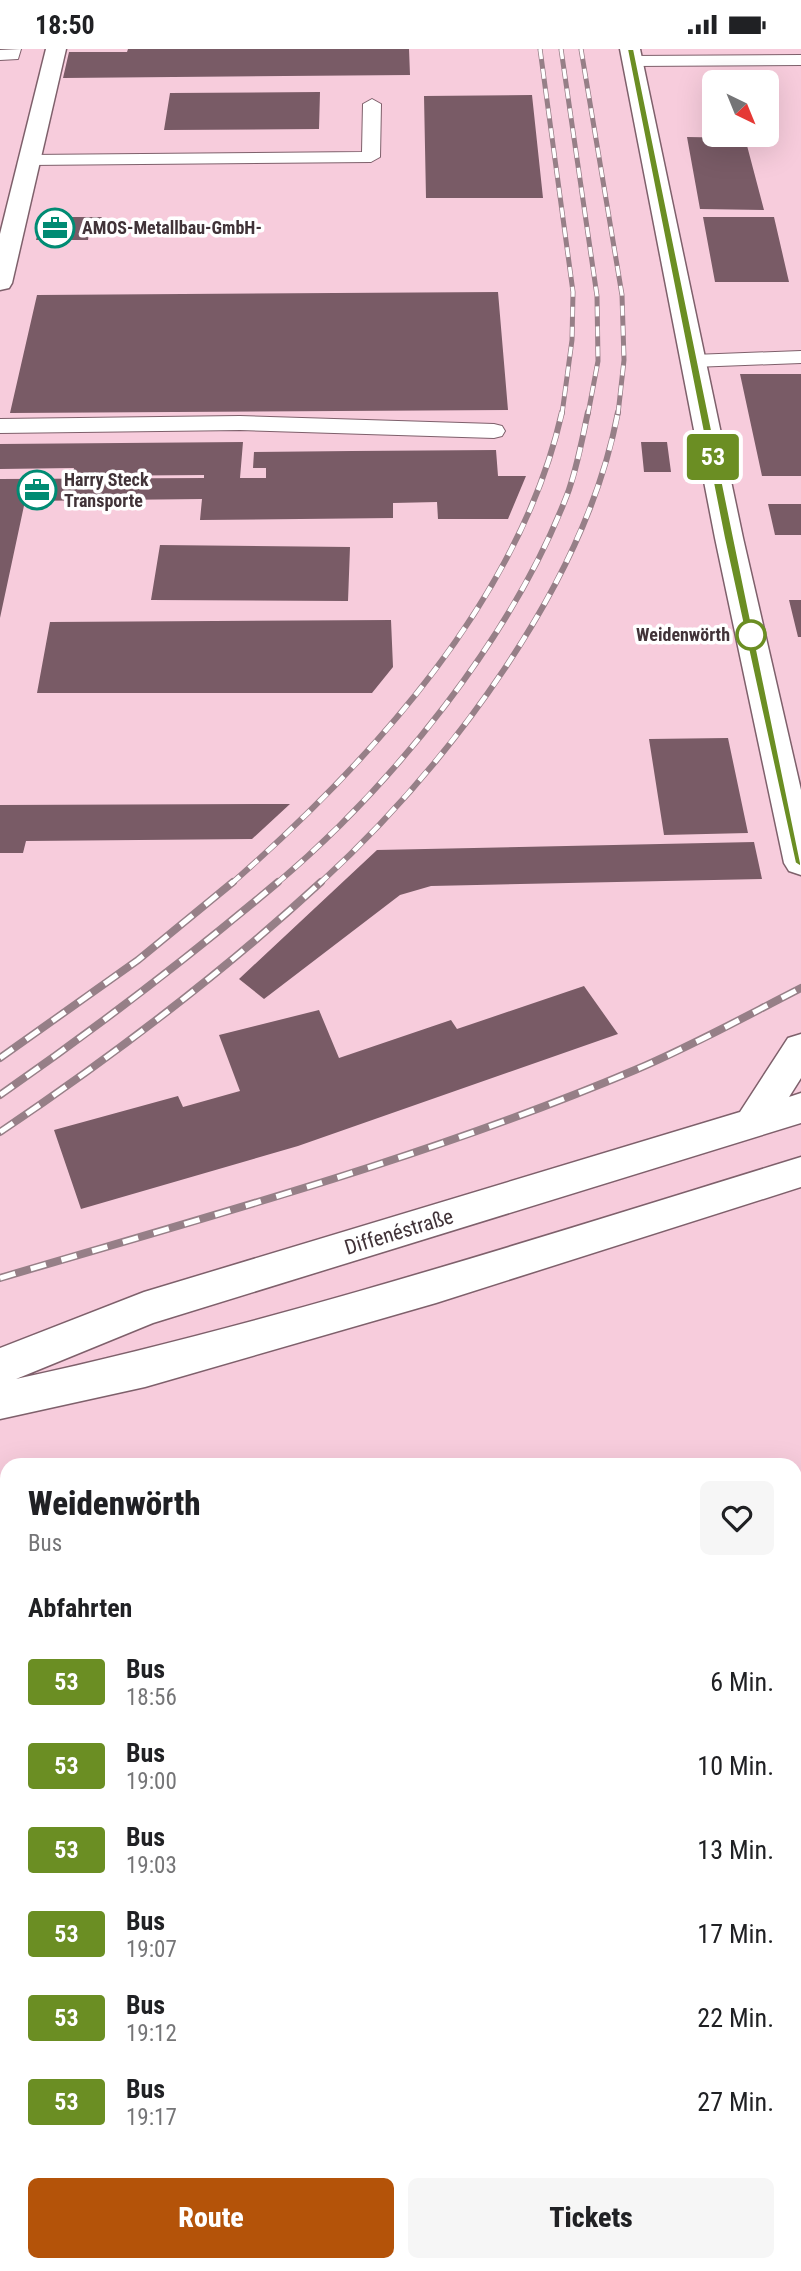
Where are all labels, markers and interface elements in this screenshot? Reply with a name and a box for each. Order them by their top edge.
text: 18:50 [35,10,95,40]
north arrow [702,70,779,147]
map controls [702,70,779,147]
office icon: AMOS-Metallbau-GmbH- [34,207,76,249]
place label: AMOS-Metallbau-GmbH- [82,217,262,238]
line badge: 53 [682,434,744,480]
text: 53 [701,443,725,471]
office icon: Harry Steck Transporte [16,469,58,511]
place label: Harry Steck Transporte [64,469,149,511]
marker: Weidenwörth [736,620,766,650]
place label: Weidenwörth [636,624,730,645]
street label: Diffenéstraße [342,1204,456,1260]
button: heart [700,1481,774,1555]
text: Weidenwörth [28,1484,201,1523]
text: Bus [28,1530,62,1557]
text: Abfahrten [28,1593,132,1623]
text: Bus [126,1654,165,1684]
text: 6 Min. [710,1667,774,1697]
text: 53 [54,1668,79,1696]
text: 18:56 [126,1684,177,1711]
text: Bus [126,1738,165,1768]
text: 10 Min. [697,1751,774,1781]
text: 53 [54,1752,79,1780]
text: 19:00 [126,1768,177,1795]
text: Bus [126,1822,165,1852]
text: 13 Min. [697,1835,774,1865]
text: 53 [54,1836,79,1864]
text: 19:03 [126,1852,177,1879]
text: Bus [126,1906,165,1936]
text: 17 Min. [697,1919,774,1949]
text: 53 [54,1920,79,1948]
text: 19:07 [126,1936,177,1963]
text: Bus [126,1990,165,2020]
text: 22 Min. [697,2003,774,2033]
text: 53 [54,2004,79,2032]
text: 19:12 [126,2020,177,2047]
text: Bus [126,2074,165,2104]
text: 27 Min. [697,2087,774,2117]
text: 53 [54,2088,79,2116]
text: 19:17 [126,2104,177,2131]
button: Route [28,2178,394,2258]
button: Tickets [408,2178,774,2258]

